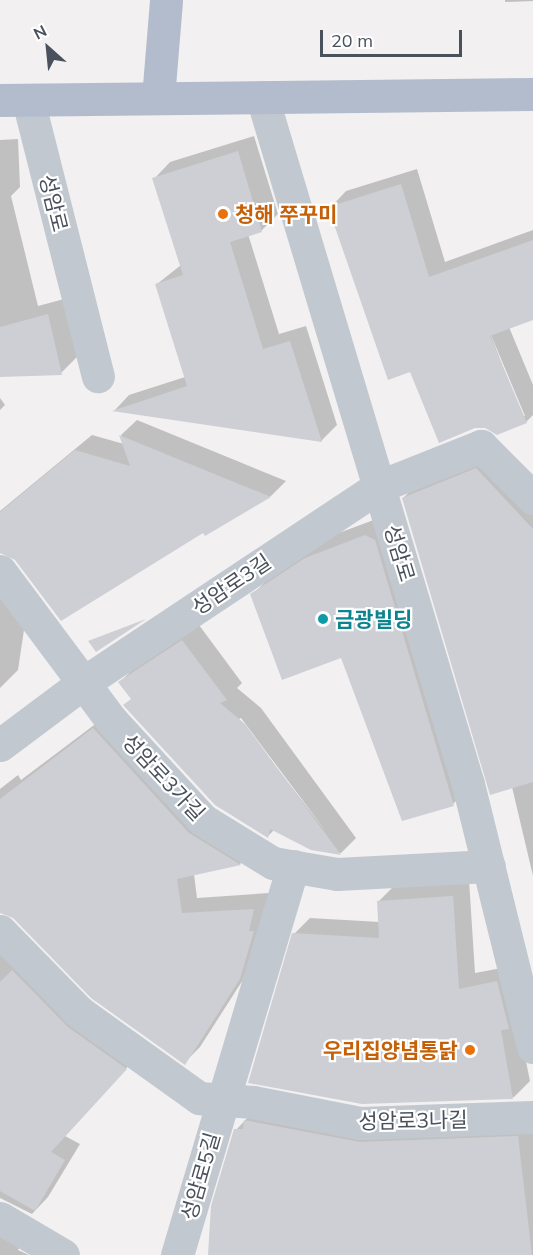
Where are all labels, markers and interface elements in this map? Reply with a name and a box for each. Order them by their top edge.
north arrow [18,18,78,78]
scale bar [323,18,466,56]
text: N [30,20,50,44]
text: 20 m [331,29,373,52]
street label: 성암로 [35,172,73,234]
place label: 청해 쭈꾸미 [235,201,337,227]
marker: 청해 쭈꾸미 [216,207,230,221]
street label: 성암로 [379,522,421,584]
street label: 성암로3길 [187,548,275,620]
place label: 금광빌딩 [335,606,412,632]
marker: 금광빌딩 [316,612,330,626]
street label: 성암로3가길 [118,728,210,826]
place label: 우리집양념통닭 [323,1037,458,1063]
marker: 우리집양념통닭 [463,1043,477,1057]
street label: 성암로3나길 [358,1106,468,1134]
street label: 성암로5길 [176,1129,224,1223]

